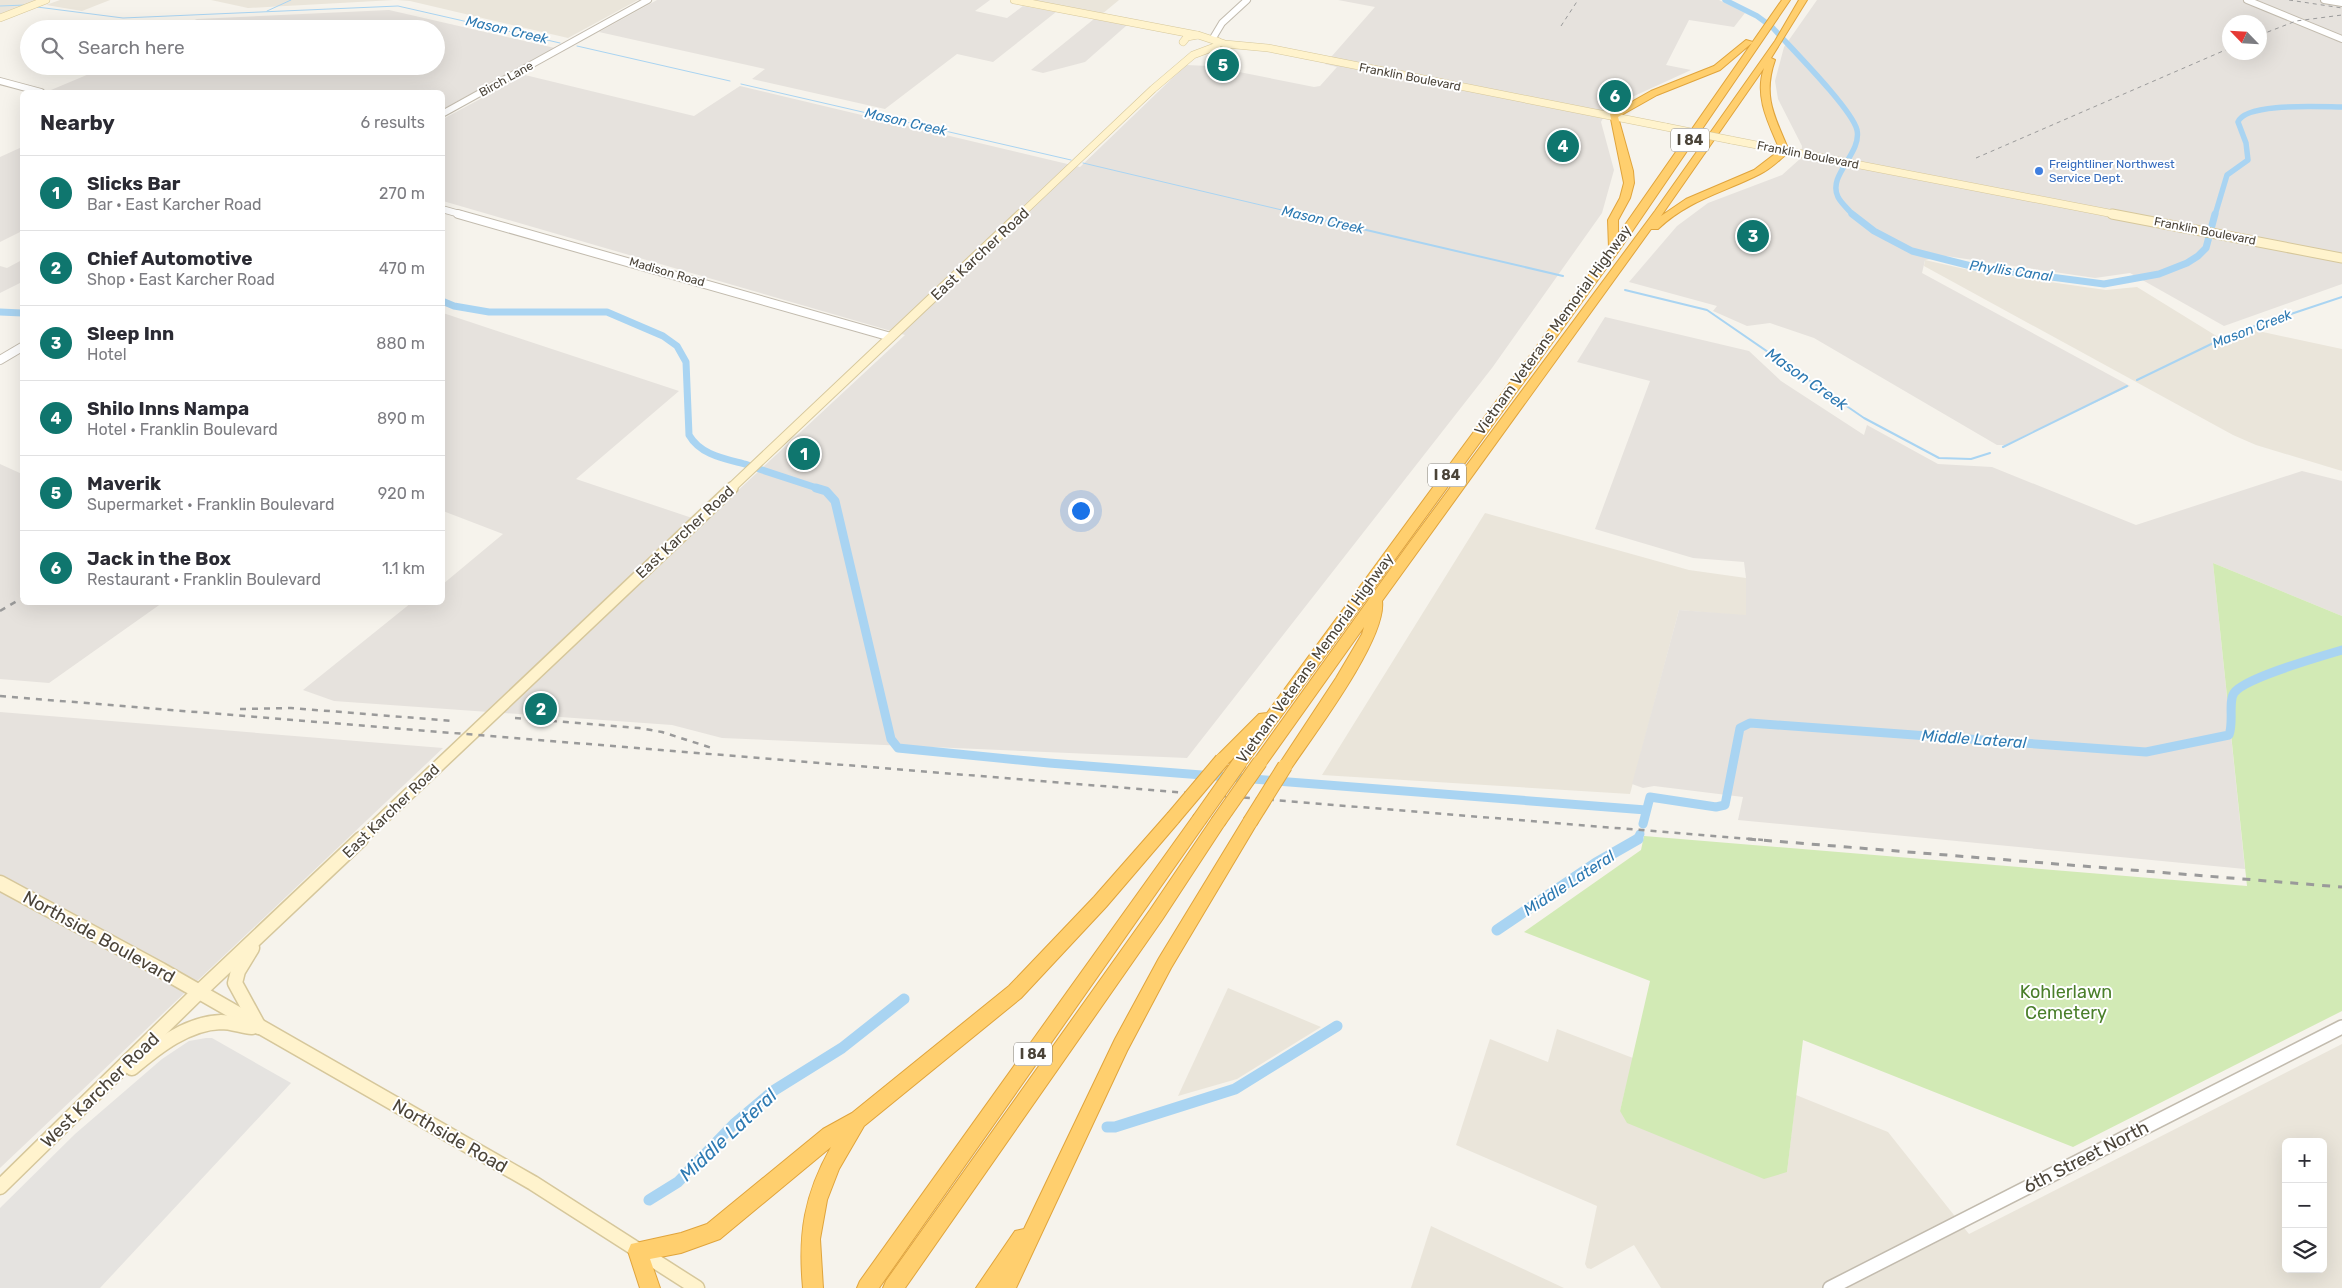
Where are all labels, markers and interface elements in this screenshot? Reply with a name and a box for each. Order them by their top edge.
water label: Mason Creek [464,12,551,48]
north arrow [2222,15,2267,60]
search box [20,20,445,75]
icon: search [38,34,66,62]
text: Search here [78,36,185,59]
pin: 5 [1207,46,1239,84]
street label: Birch Lane [477,58,536,100]
street label: Franklin Boulevard [1358,60,1462,94]
pin: 6 [1599,77,1631,115]
water label: Mason Creek [863,104,950,140]
text: Nearby [40,110,115,135]
text: 6 results [360,113,425,132]
pin: 4 [1547,127,1579,165]
road number: I 84 [1671,128,1709,152]
street label: Franklin Boulevard [1756,138,1860,172]
place label: Freightliner Northwest Service Dept. [2049,157,2175,185]
marker: Freightliner Northwest Service Dept. [2033,165,2045,177]
text: Slicks Bar [87,172,180,195]
text: 1 [52,184,60,203]
text: 270 m [379,184,425,203]
text: Bar · East Karcher Road [87,195,262,214]
water label: Mason Creek [1280,202,1367,238]
street label: East Karcher Road [927,204,1033,304]
street label: Franklin Boulevard [2153,214,2257,248]
pin: 3 [1737,217,1769,255]
street label: Vietnam Veterans Memorial Highway [1471,221,1635,439]
text: Chief Automotive [87,247,253,270]
street label: Madison Road [628,255,706,289]
water label: Phyllis Canal [1968,257,2054,285]
text: 2 [51,259,61,278]
text: 470 m [379,259,425,278]
text: Shop · East Karcher Road [87,270,275,289]
water label: Mason Creek [2210,306,2295,352]
text: Sleep Inn [87,322,174,345]
text: 3 [51,334,61,353]
text: 880 m [376,334,425,353]
water label: Mason Creek [1762,344,1852,415]
text: Hotel [87,345,127,364]
text: Shilo Inns Nampa [87,397,249,420]
text: 4 [51,409,61,428]
text: 890 m [377,409,425,428]
text: Hotel · Franklin Boulevard [87,420,278,439]
pin: 1 [788,435,820,473]
road number: I 84 [1428,464,1466,486]
text: Maverik [87,472,161,495]
street label: East Karcher Road [632,482,738,582]
text: 5 [51,484,61,503]
text: 920 m [378,484,425,503]
text: Supermarket · Franklin Boulevard [87,495,335,514]
your location [1068,498,1094,524]
text: Jack in the Box [87,547,231,570]
street label: Vietnam Veterans Memorial Highway [1233,549,1397,767]
text: 6 [51,559,61,578]
text: 1.1 km [382,559,425,578]
text: Restaurant · Franklin Boulevard [87,570,321,589]
pin: 2 [525,690,557,728]
water label: Middle Lateral [1921,726,2028,752]
street label: East Karcher Road [339,760,443,862]
water label: Middle Lateral [1520,846,1619,920]
street label: Northside Boulevard [19,886,179,988]
park label: Kohlerlawn Cemetery [2020,981,2112,1024]
street label: West Karcher Road [36,1028,164,1152]
road number: I 84 [1014,1042,1052,1066]
water label: Middle Lateral [674,1084,782,1186]
street label: Northside Road [389,1094,511,1178]
street label: 6th Street North [2020,1116,2152,1198]
map controls [2282,1138,2327,1273]
button: + [2282,1138,2327,1183]
button: − [2282,1183,2327,1228]
button: layers [2282,1228,2327,1273]

